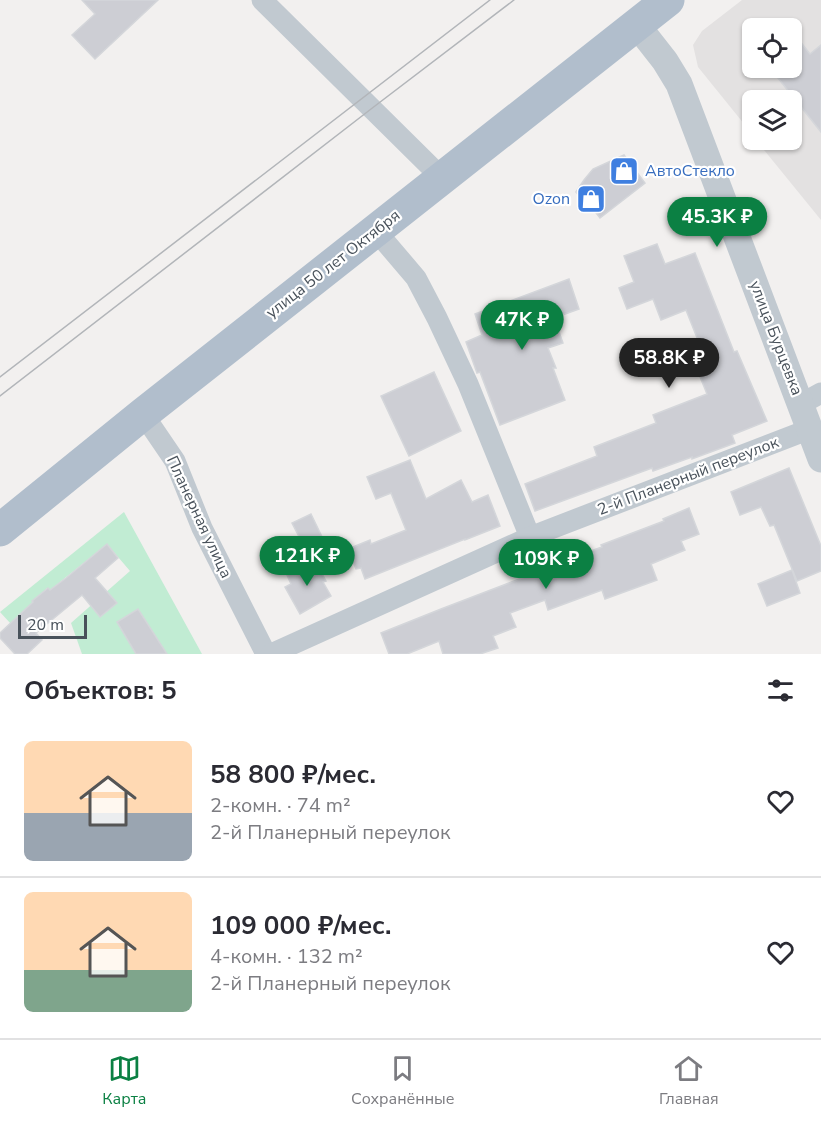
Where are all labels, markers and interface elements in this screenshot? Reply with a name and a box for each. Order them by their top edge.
map controls [742,18,802,150]
button: locate [742,18,802,78]
button: layers [742,90,802,150]
shop icon: АвтоСтекло [608,155,640,187]
place label: АвтоСтекло [645,160,735,182]
shop icon: Ozon [575,183,607,215]
place label: Ozon [532,188,570,210]
pin: 45.3K ₽ [662,197,772,248]
text: 45.3K ₽ [681,203,753,230]
street label: улица 50 лет Октября [261,205,405,323]
street label: улица Бурцевка [744,277,808,399]
pin: 47K ₽ [480,300,564,351]
text: 47K ₽ [495,306,549,333]
pin: 58.8K ₽ [614,338,724,389]
text: 58.8K ₽ [633,344,705,371]
street label: 2-й Планерный переулок [594,431,782,521]
street label: Планерная улица [161,452,237,582]
pin: 121K ₽ [258,536,356,587]
pin: 109K ₽ [497,539,595,590]
text: 121K ₽ [274,542,340,569]
text: 109K ₽ [513,545,579,572]
scale bar [18,612,87,640]
text: 20 m [27,614,64,636]
text: Объектов: 5 [24,673,177,708]
icon: filters [764,674,797,707]
text: 58 800 ₽/мес. [210,757,376,792]
icon: home [72,765,144,837]
icon: heart [764,785,797,818]
text: 2-комн. · 74 m² [210,792,351,819]
text: 2-й Планерный переулок [210,819,451,846]
text: 109 000 ₽/мес. [210,908,391,943]
icon: home [72,916,144,988]
icon: heart [764,936,797,969]
text: 4-комн. · 132 m² [210,943,363,970]
text: 2-й Планерный переулок [210,970,451,997]
tab: Карта [102,1052,146,1110]
tab: Сохранённые [351,1052,454,1110]
tab: Главная [659,1052,719,1110]

